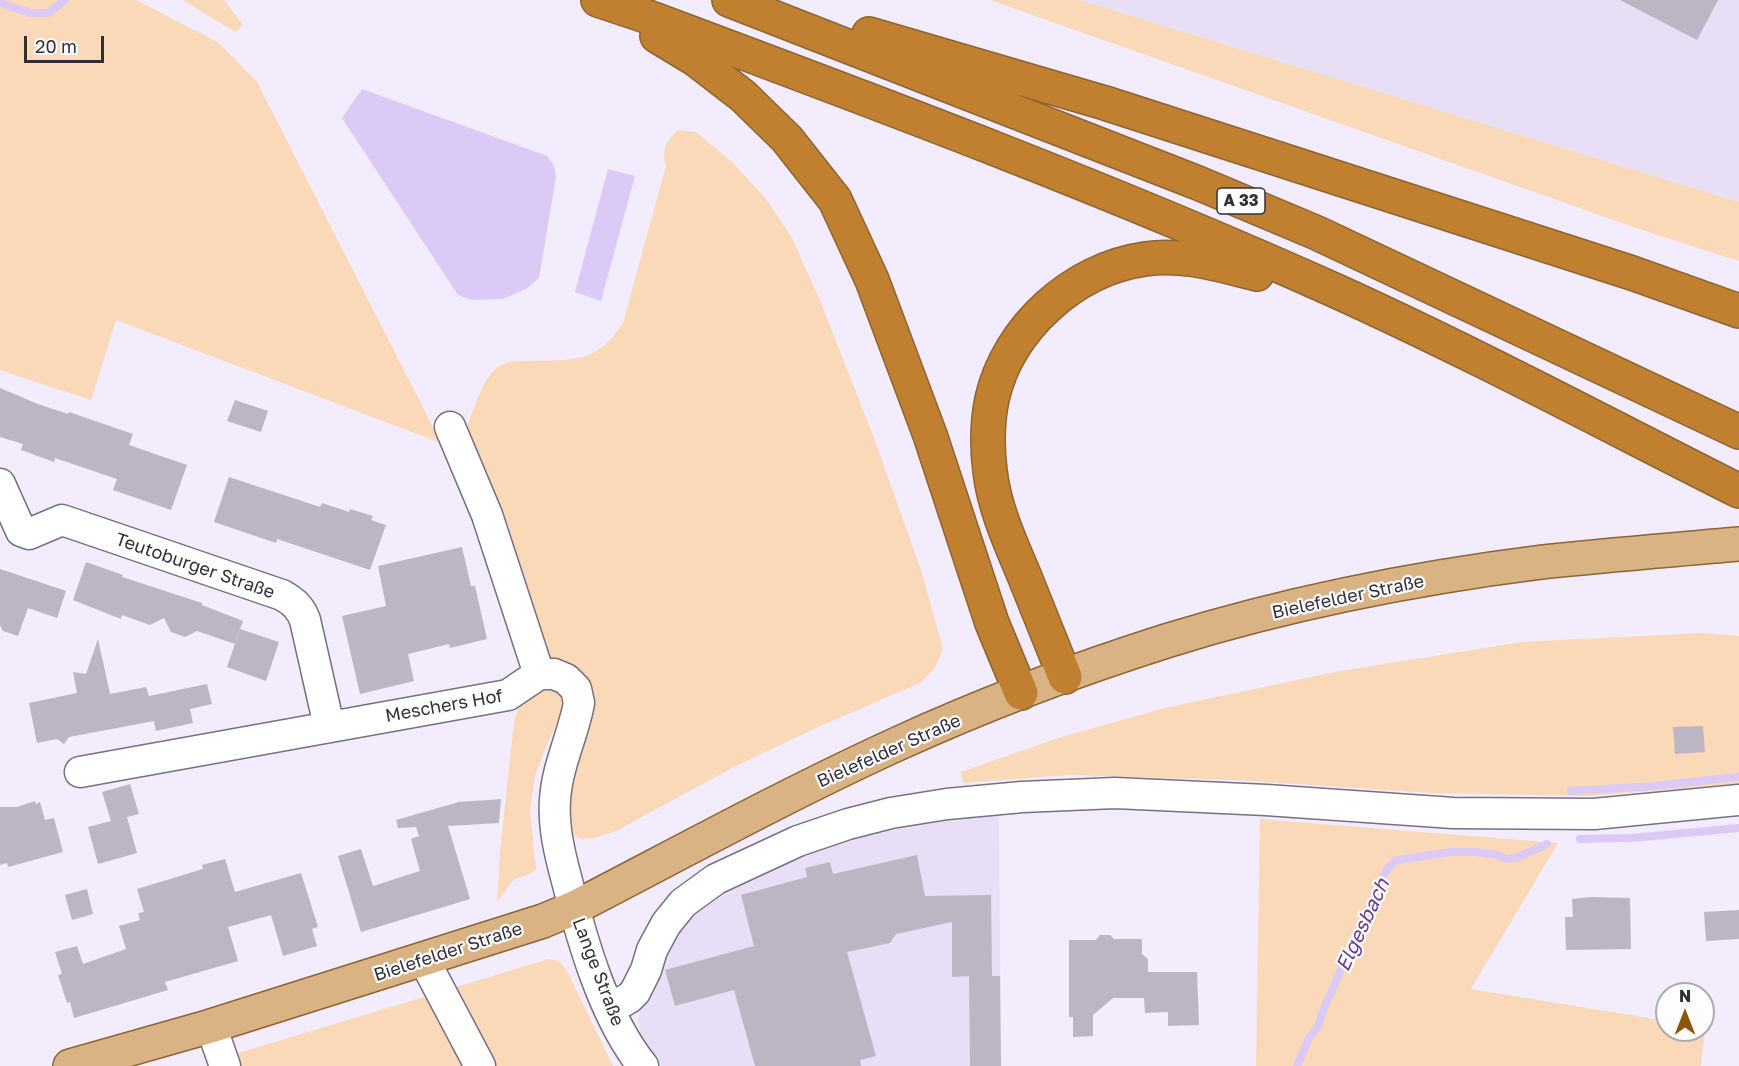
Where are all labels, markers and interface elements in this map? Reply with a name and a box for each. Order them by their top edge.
scale bar [27,24,106,62]
text: 20 m [35,35,77,57]
road number: A 33 [1217,188,1265,214]
street label: Teutoburger Straße [113,529,277,603]
street label: Bielefelder Straße [1270,570,1426,624]
street label: Meschers Hof [384,685,504,727]
street label: Bielefelder Straße [814,710,964,792]
water label: Elgesbach [1331,875,1395,975]
street label: Lange Straße [568,915,628,1029]
street label: Bielefelder Straße [371,918,525,986]
north arrow [1655,982,1715,1042]
text: N [1679,986,1691,1006]

